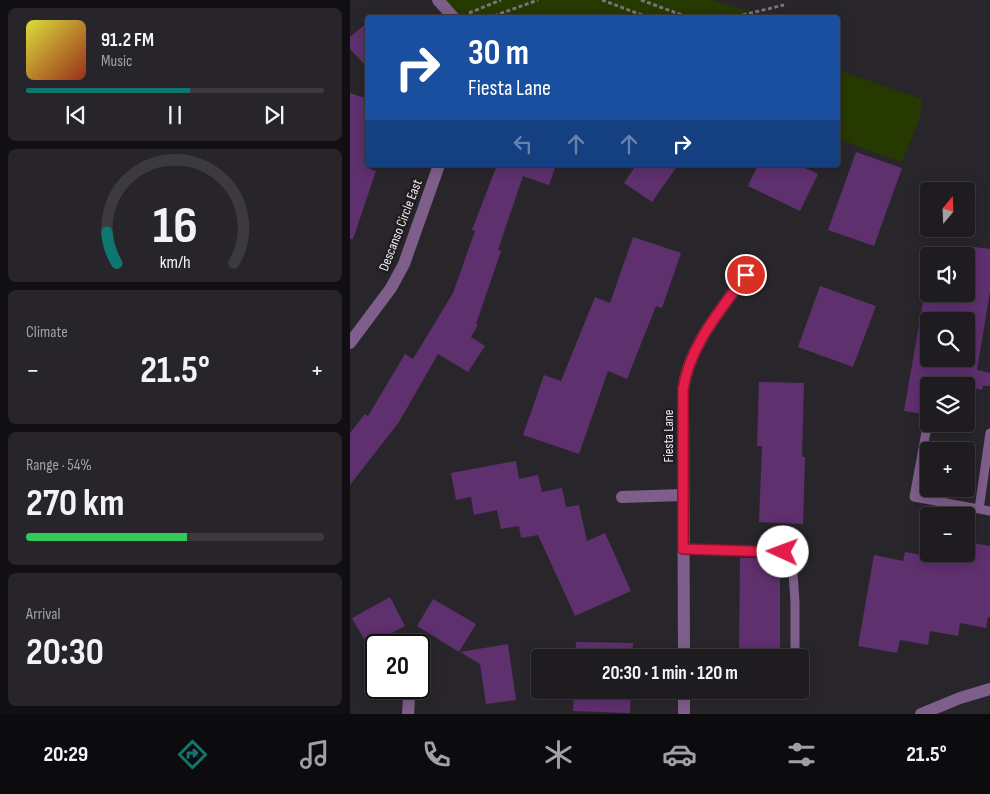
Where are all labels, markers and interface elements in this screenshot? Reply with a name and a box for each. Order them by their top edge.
text: 91.2 FM [101,29,154,52]
text: 30 m [468,32,529,75]
icon: right [385,35,450,100]
text: Music [101,52,132,71]
text: Fiesta Lane [468,75,551,102]
icon: previous [62,101,90,129]
icon: pause [161,101,189,129]
icon: next [260,101,288,129]
icon: left [509,130,537,158]
icon: ahead [562,130,590,158]
icon: ahead [615,130,643,158]
icon: right [668,130,696,158]
street label: Descanso Circle East [375,177,426,273]
north arrow [920,182,975,238]
map controls [920,182,975,562]
text: 16 [153,195,197,258]
button: sound [920,247,975,302]
text: km/h [160,252,190,273]
pin [725,254,767,296]
icon: arrive [732,261,760,289]
button: search [920,312,975,367]
text: Climate [26,323,68,342]
text: 21.5° [140,348,210,393]
text: − [26,354,40,387]
text: + [310,354,324,387]
button: layers [920,377,975,432]
street label: Fiesta Lane [660,410,677,462]
button: + [920,442,975,497]
text: Range · 54% [26,456,92,475]
text: 270 km [26,481,124,526]
button: − [920,507,975,562]
position arrow [756,525,808,577]
text: Arrival [26,605,60,624]
text: 20:30 [26,630,104,675]
speed limit sign: 20 [365,634,430,699]
text: 20:30 · 1 min · 120 m [602,662,738,685]
icon: directions [175,737,210,772]
icon: music [297,737,332,772]
icon: phone [419,737,454,772]
icon: climate [541,737,576,772]
icon: car [662,737,697,772]
icon: filters [784,737,819,772]
text: 20:29 [43,741,88,768]
text: 21.5° [906,741,947,768]

